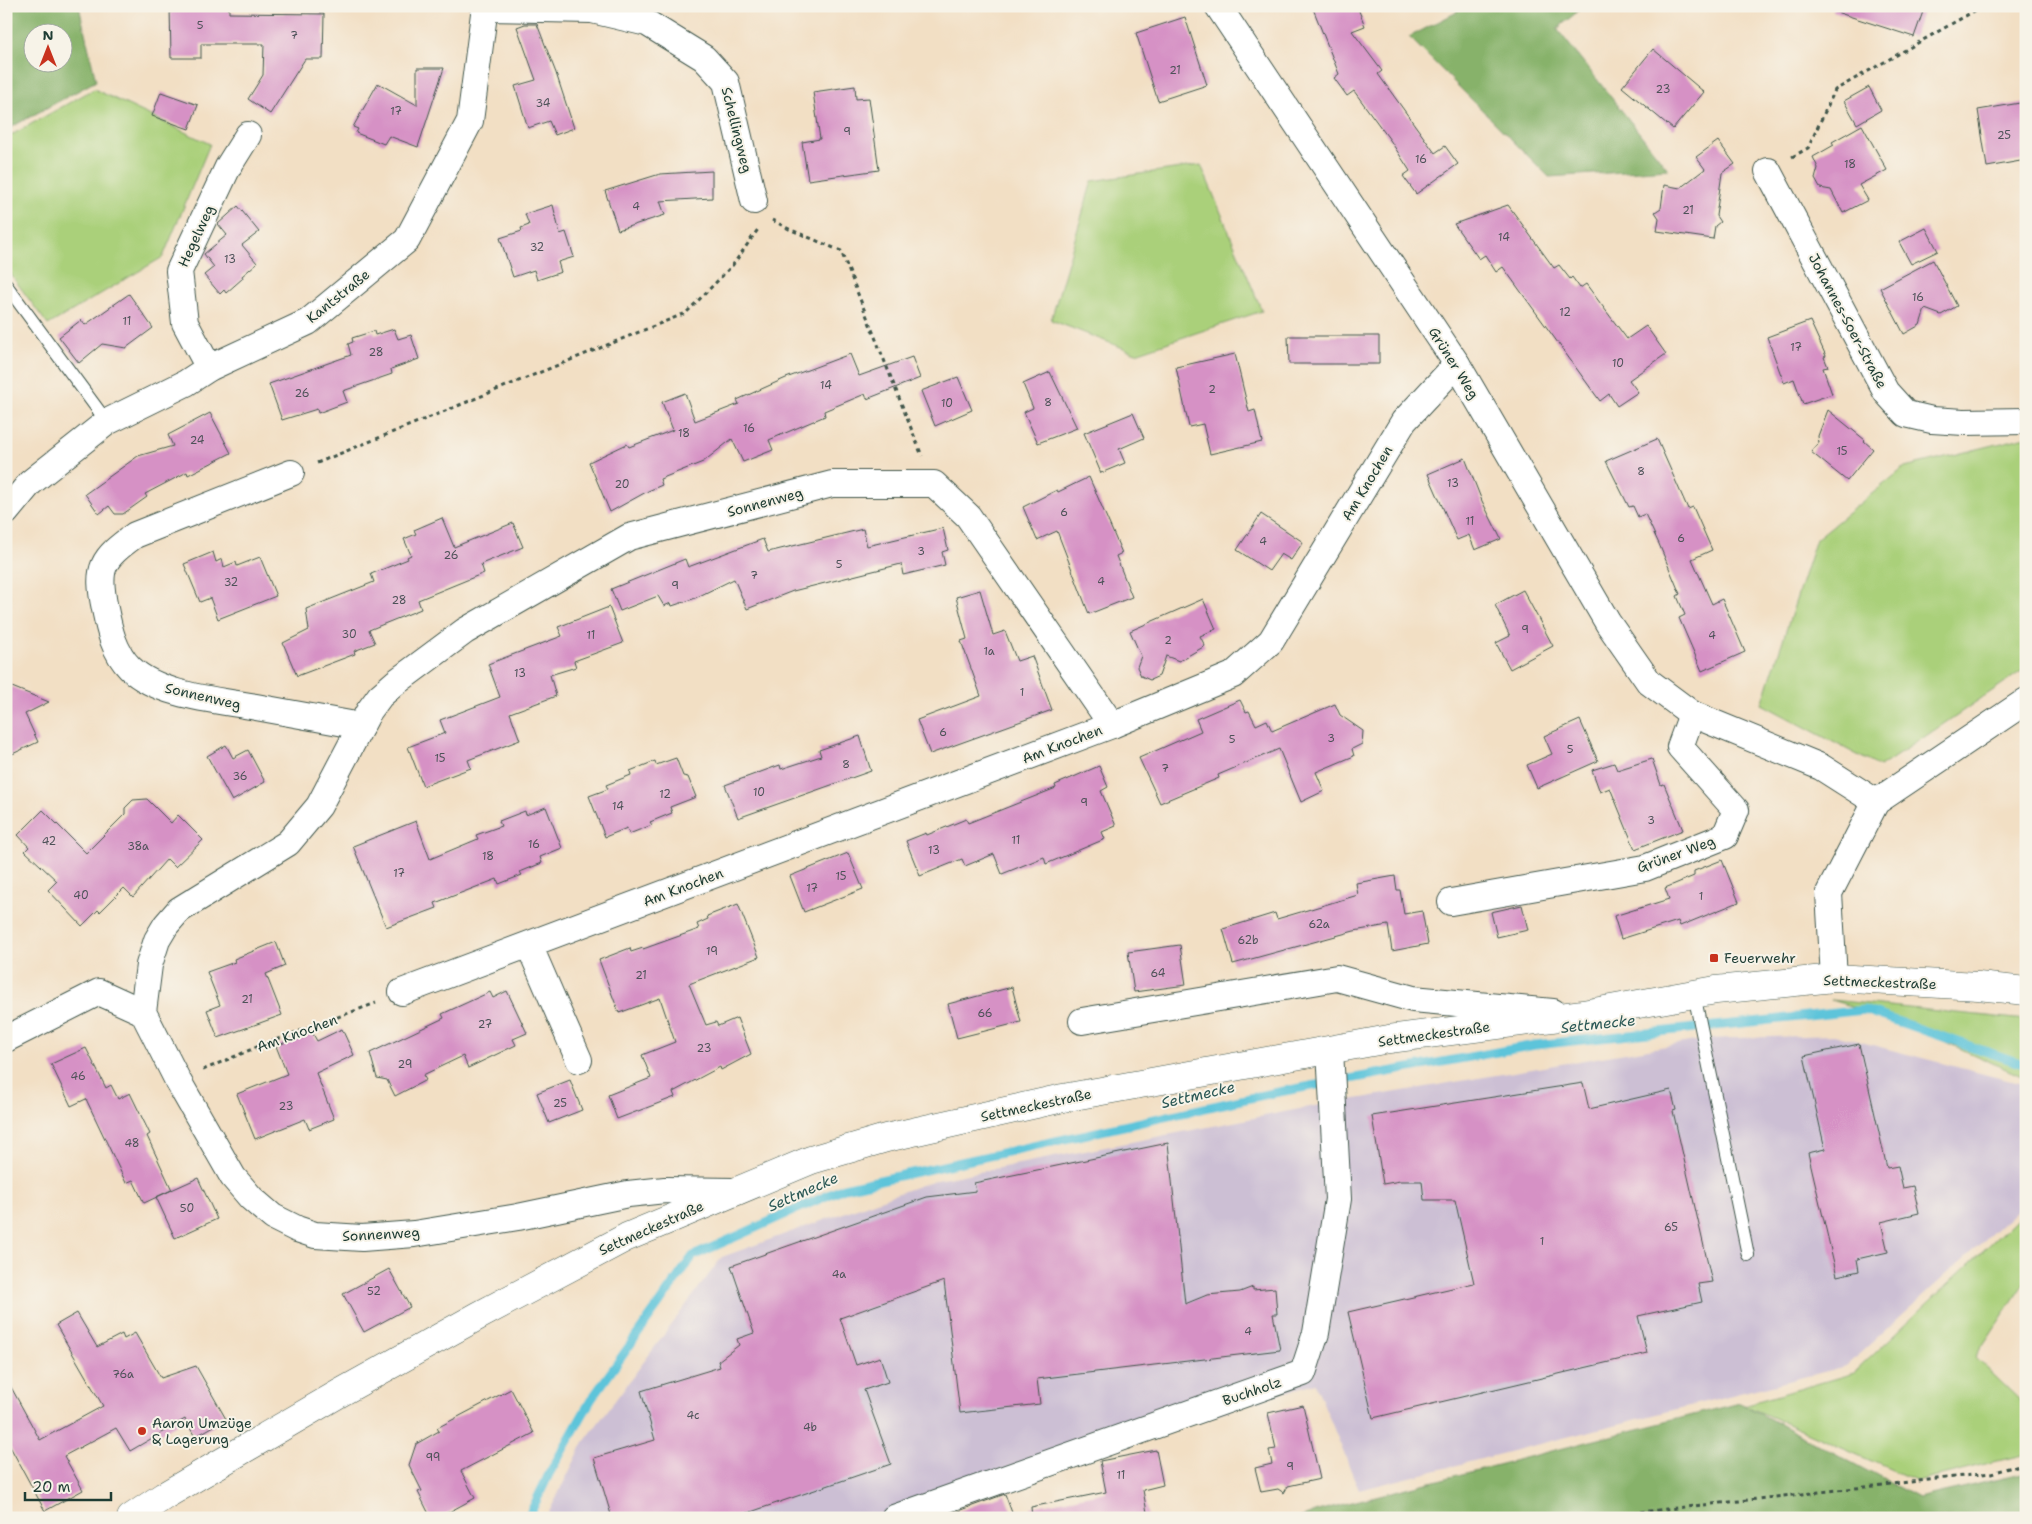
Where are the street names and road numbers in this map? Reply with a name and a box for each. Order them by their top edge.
street label: Schellingweg [718,85,756,175]
street label: Hegelweg [174,202,218,270]
street label: Johannes-Soer-Straße [1805,250,1891,392]
street label: Kantstraße [303,265,373,327]
street label: Grüner Weg [1425,324,1483,402]
street label: Am Knochen [1338,442,1397,524]
street label: Sonnenweg [725,483,805,521]
street label: Sonnenweg [163,678,243,714]
street label: Am Knochen [1019,720,1105,768]
street label: Grüner Weg [1635,832,1717,876]
street label: Am Knochen [640,863,726,911]
street label: Settmeckestraße [1823,971,1937,993]
street label: Am Knochen [254,1010,340,1056]
street label: Settmeckestraße [1377,1017,1491,1051]
street label: Settmeckestraße [979,1084,1093,1126]
street label: Settmeckestraße [596,1197,706,1259]
street label: Sonnenweg [342,1223,420,1245]
street label: Buchholz [1220,1373,1284,1409]

